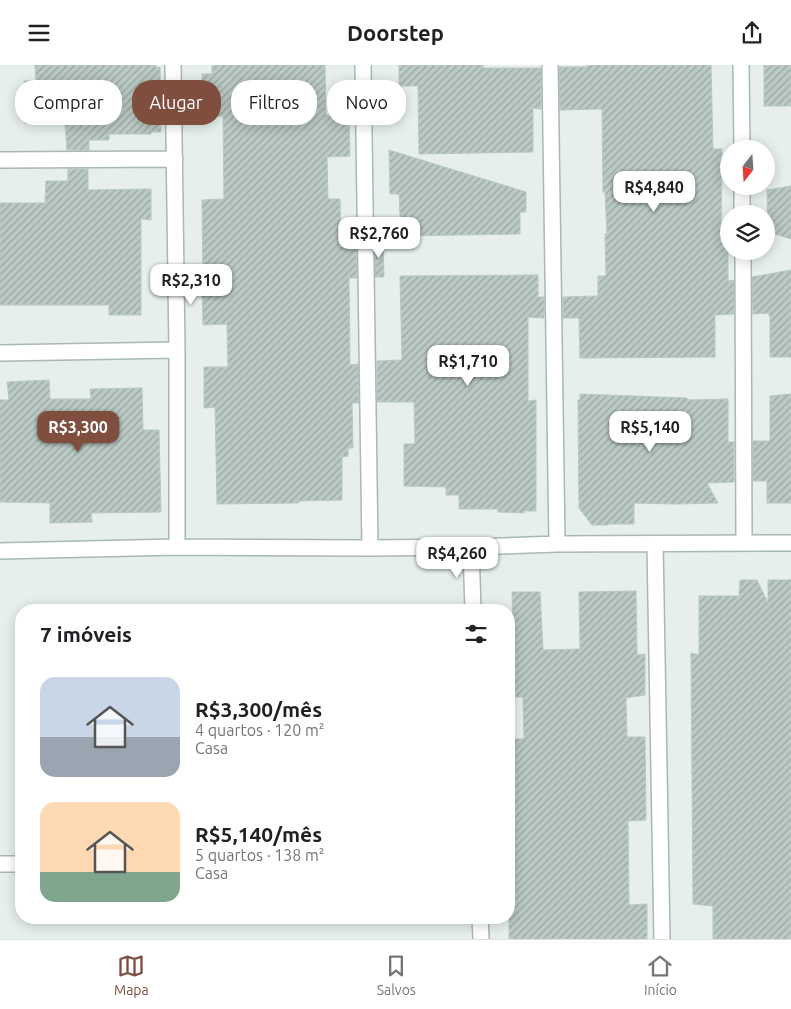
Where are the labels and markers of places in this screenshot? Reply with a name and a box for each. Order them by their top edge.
pin: R$4,840 [608,171,700,213]
pin: R$2,760 [333,217,425,259]
pin: R$2,310 [145,263,237,306]
pin: R$1,710 [422,345,514,387]
pin: R$3,300 [32,411,124,453]
pin: R$5,140 [604,411,696,453]
pin: R$4,260 [411,537,503,579]

